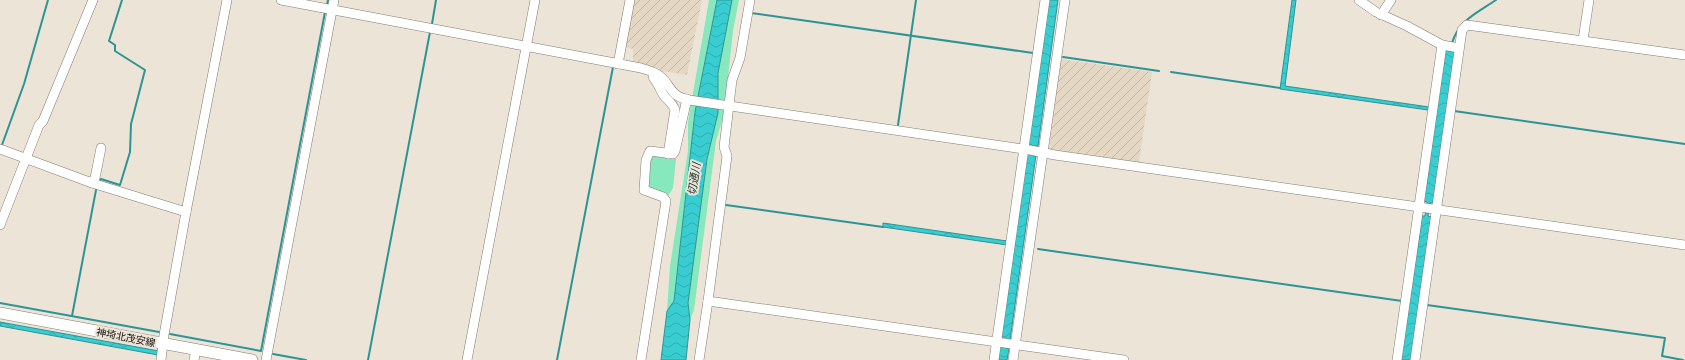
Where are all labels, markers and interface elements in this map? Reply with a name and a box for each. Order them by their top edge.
water label: 切通川 [685,161,703,196]
street label: 神埼北茂安線 [95,326,156,349]

